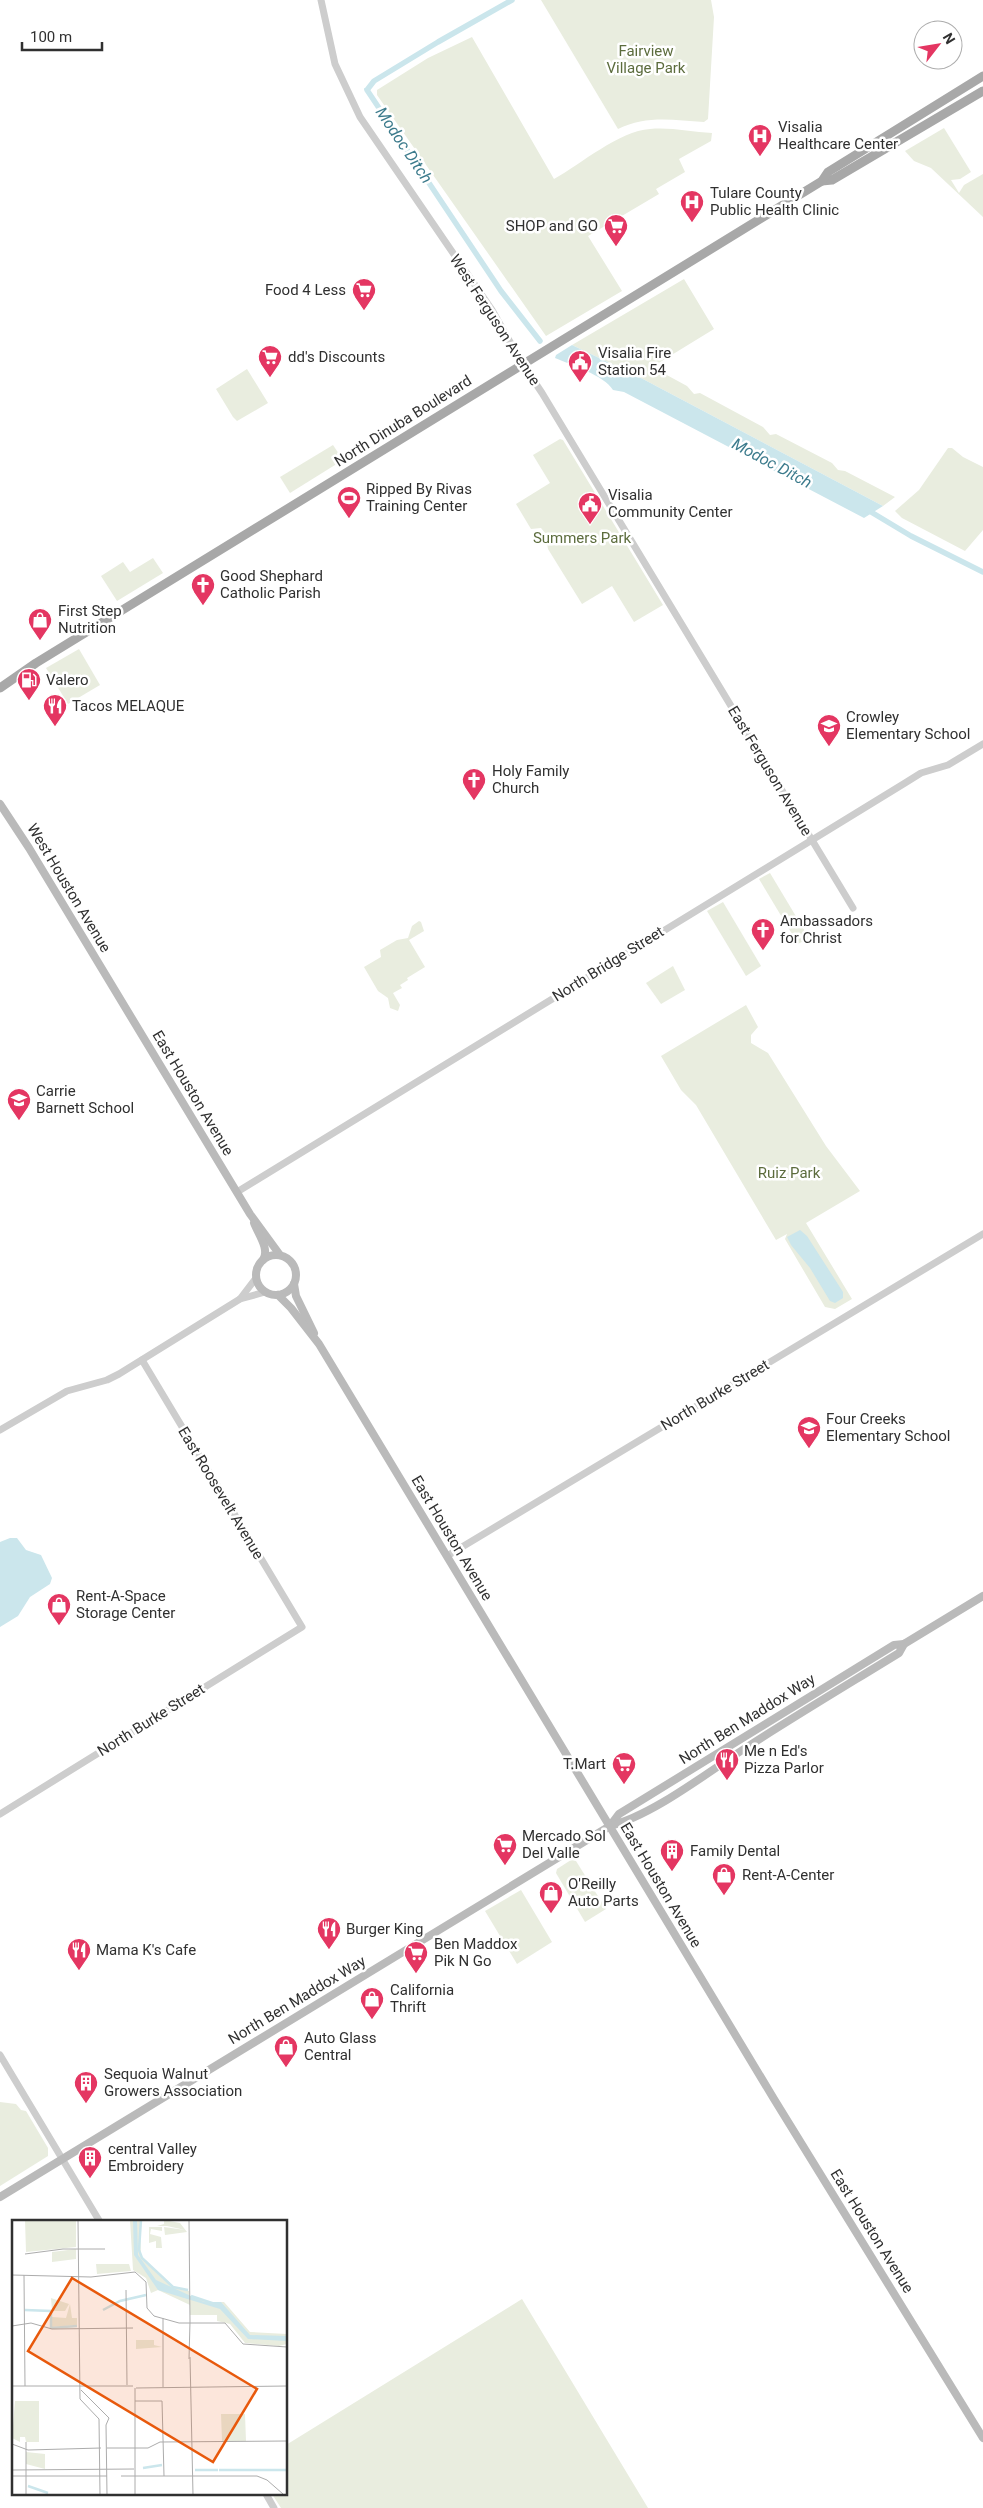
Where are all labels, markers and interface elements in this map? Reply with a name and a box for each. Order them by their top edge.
scale bar [22,20,102,52]
north arrow [913,20,963,70]
text: 100 m [30,28,72,46]
text: N [940,30,959,47]
park label: Fairview Village Park [607,42,686,77]
water label: Modoc Ditch [372,103,436,187]
place label: Visalia Healthcare Center [778,118,898,153]
hospital icon: Visalia Healthcare Center [747,123,773,157]
place label: Tulare County Public Health Clinic [710,184,839,219]
hospital icon: Tulare County Public Health Clinic [679,189,705,223]
supermarket icon: SHOP and GO [603,213,629,247]
place label: SHOP and GO [506,217,598,235]
street label: West Ferguson Avenue [446,251,544,389]
supermarket icon: Food 4 Less [351,277,377,311]
place label: Food 4 Less [265,281,346,299]
supermarket icon: dd's Discounts [257,344,283,378]
place label: Visalia Fire Station 54 [598,344,671,379]
place label: dd's Discounts [288,348,385,366]
public building icon: Visalia Fire Station 54 [567,349,593,383]
street label: North Dinuba Boulevard [331,371,475,471]
water label: Modoc Ditch [729,434,815,492]
place label: Ripped By Rivas Training Center [366,480,472,515]
sports icon: Ripped By Rivas Training Center [336,485,362,519]
place label: Visalia Community Center [608,486,733,521]
public building icon: Visalia Community Center [577,491,603,525]
park label: Summers Park [533,529,631,547]
place label: Good Shephard Catholic Parish [220,567,323,602]
church icon: Good Shephard Catholic Parish [190,572,216,606]
place label: First Step Nutrition [58,602,122,637]
shop icon: First Step Nutrition [27,607,53,641]
fuel station icon: Valero [16,667,42,701]
place label: Valero [46,671,88,689]
restaurant icon: Tacos MELAQUE [42,693,68,727]
place label: Tacos MELAQUE [72,697,185,715]
street label: East Ferguson Avenue [724,703,816,839]
place label: Crowley Elementary School [846,708,970,743]
school or university icon: Crowley Elementary School [816,713,842,747]
place label: Holy Family Church [492,762,569,797]
church icon: Holy Family Church [461,767,487,801]
street label: West Houston Avenue [23,820,115,956]
place label: Ambassadors for Christ [780,912,873,947]
church icon: Ambassadors for Christ [750,917,776,951]
street label: North Bridge Street [549,922,667,1005]
street label: East Houston Avenue [149,1027,237,1159]
place label: Carrie Barnett School [36,1082,134,1117]
school or university icon: Carrie Barnett School [6,1087,32,1121]
park label: Ruiz Park [758,1164,821,1182]
street label: North Burke Street [658,1356,772,1434]
place label: Four Creeks Elementary School [826,1410,950,1445]
school or university icon: Four Creeks Elementary School [796,1415,822,1449]
street label: East Roosevelt Avenue [174,1423,268,1563]
street label: East Houston Avenue [408,1472,496,1604]
place label: Rent-A-Space Storage Center [76,1587,175,1622]
shop icon: Rent-A-Space Storage Center [46,1592,72,1626]
street label: North Ben Maddox Way [676,1670,818,1768]
street label: North Burke Street [94,1680,208,1760]
place label: Me n Ed's Pizza Parlor [744,1742,824,1777]
restaurant icon: Me n Ed's Pizza Parlor [714,1747,740,1781]
supermarket icon: T.Mart [611,1751,637,1785]
place label: T.Mart [563,1755,606,1773]
street label: East Houston Avenue [617,1819,705,1951]
place label: Mercado Sol Del Valle [522,1827,606,1862]
supermarket icon: Mercado Sol Del Valle [492,1832,518,1866]
building icon: Family Dental [659,1838,685,1872]
place label: Family Dental [690,1842,780,1860]
shop icon: Rent-A-Center [711,1862,737,1896]
place label: Rent-A-Center [742,1866,834,1884]
place label: O'Reilly Auto Parts [568,1875,639,1910]
shop icon: O'Reilly Auto Parts [538,1880,564,1914]
restaurant icon: Burger King [316,1916,342,1950]
place label: Burger King [346,1920,424,1938]
place label: Ben Maddox Pik N Go [434,1935,518,1970]
restaurant icon: Mama K's Cafe [66,1937,92,1971]
supermarket icon: Ben Maddox Pik N Go [403,1940,429,1974]
place label: Mama K's Cafe [96,1941,196,1959]
street label: North Ben Maddox Way [225,1952,369,2048]
place label: California Thrift [390,1981,454,2016]
shop icon: California Thrift [359,1986,385,2020]
place label: Auto Glass Central [304,2029,377,2064]
shop icon: Auto Glass Central [273,2034,299,2068]
place label: Sequoia Walnut Growers Association [104,2065,242,2100]
building icon: Sequoia Walnut Growers Association [73,2070,99,2104]
place label: central Valley Embroidery [108,2140,197,2175]
building icon: central Valley Embroidery [77,2145,103,2179]
street label: East Houston Avenue [827,2166,917,2296]
inset map [12,2220,288,2496]

